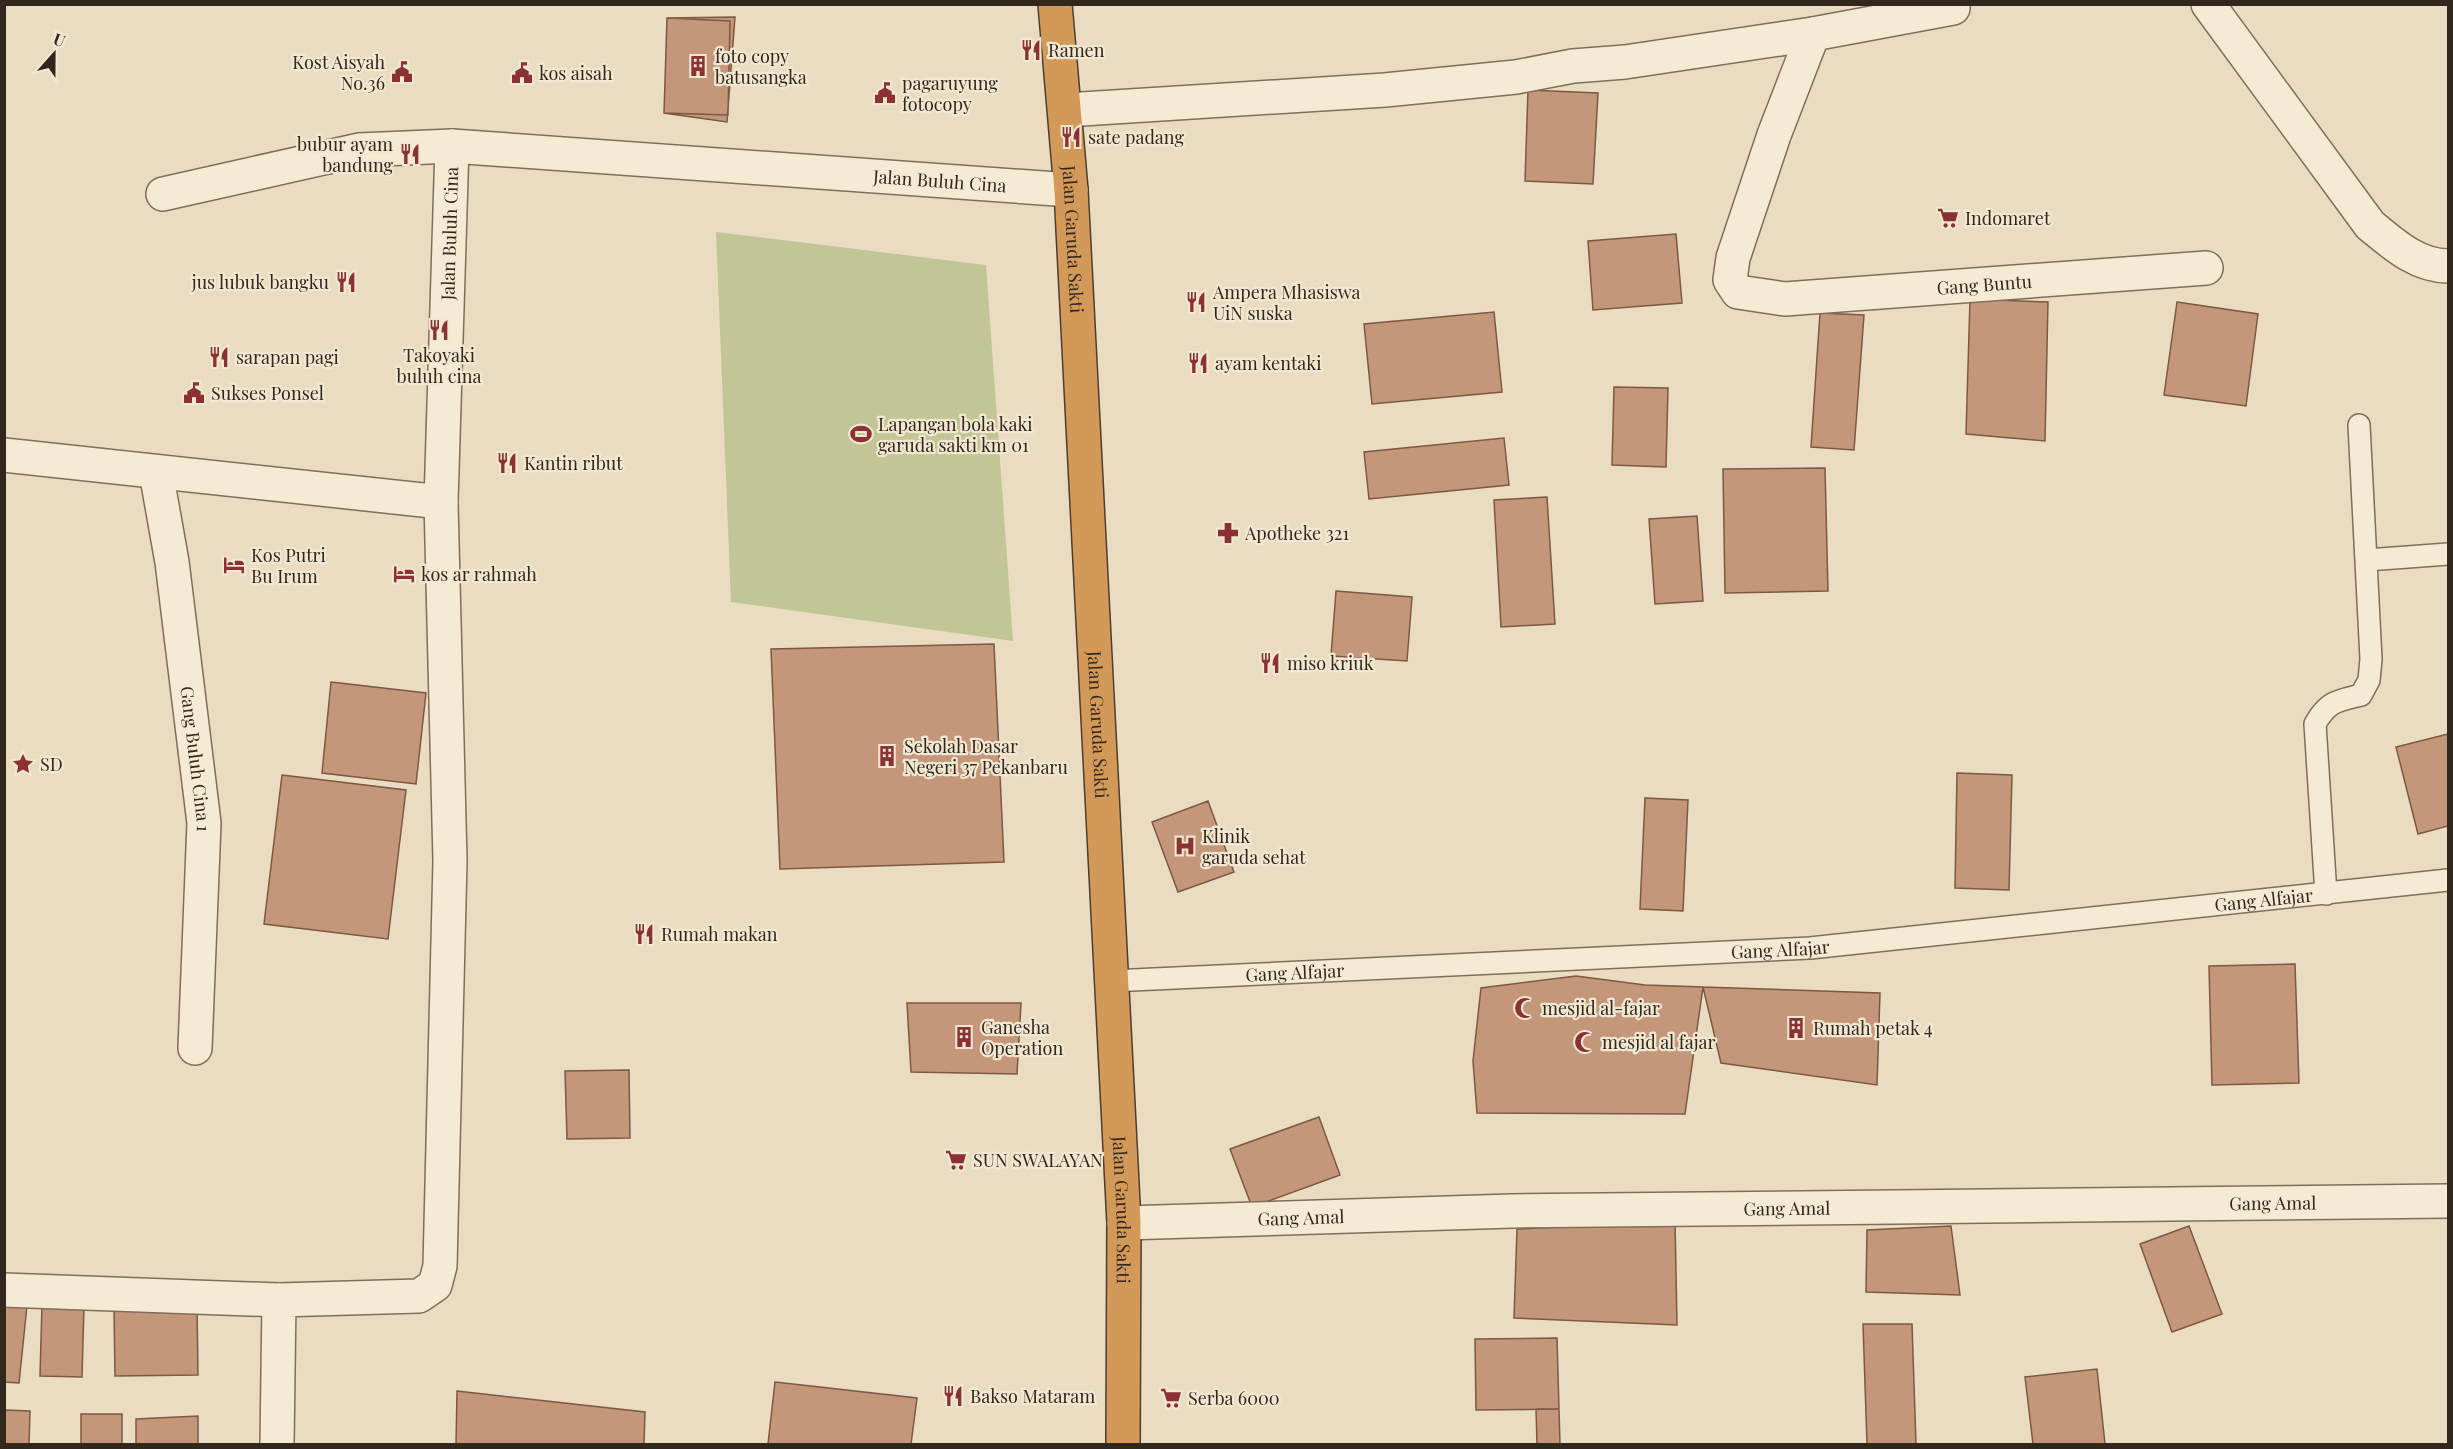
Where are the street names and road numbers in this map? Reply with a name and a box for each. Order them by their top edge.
street label: Jalan Garuda Sakti [1057,163,1089,314]
street label: Jalan Buluh Cina [871,164,1007,197]
street label: Jalan Buluh Cina [435,166,463,302]
street label: Gang Buntu [1936,269,2033,300]
street label: Jalan Garuda Sakti [1083,649,1114,799]
street label: Gang Buluh Cina 1 [175,685,216,833]
street label: Gang Alfajar [2213,882,2314,917]
street label: Gang Alfajar [1730,934,1831,964]
street label: Gang Alfajar [1245,958,1345,987]
street label: Jalan Garuda Sakti [1108,1135,1136,1284]
street label: Gang Amal [2229,1190,2316,1215]
street label: Gang Amal [1743,1196,1830,1221]
street label: Gang Amal [1257,1204,1345,1231]

